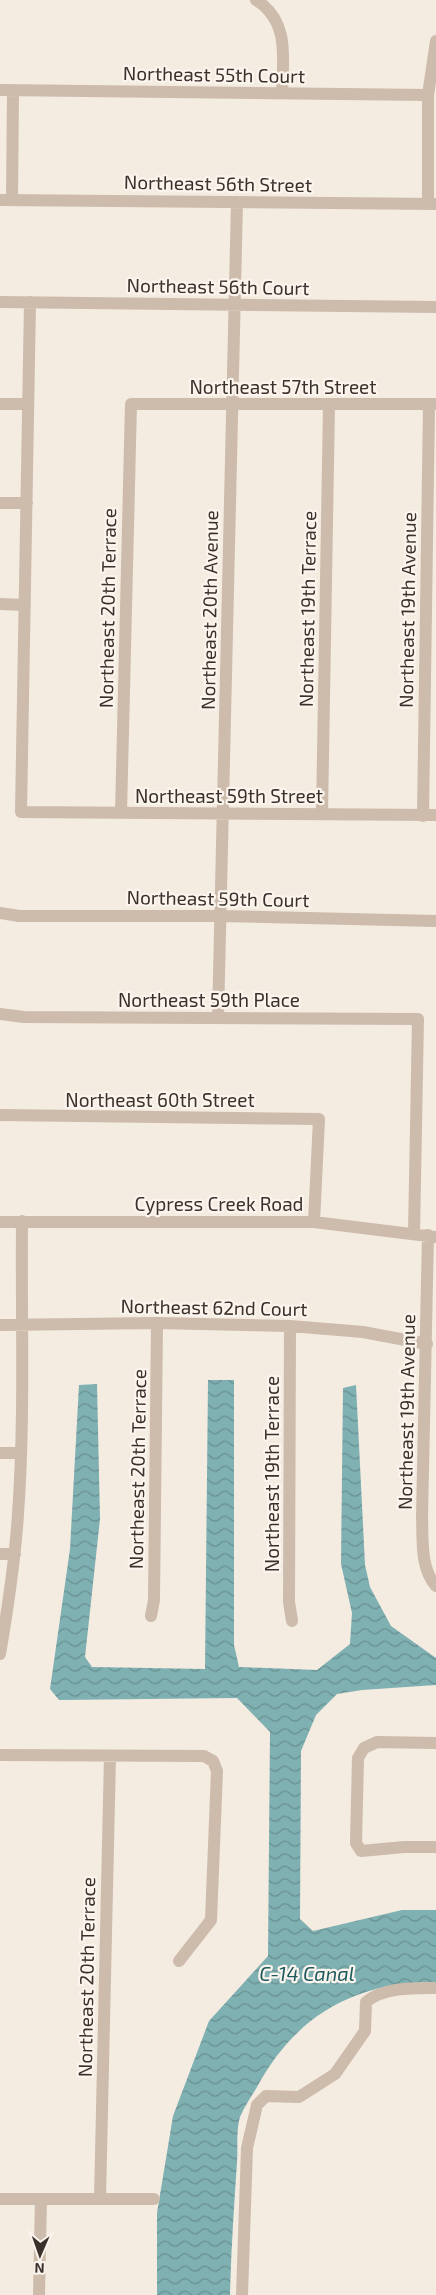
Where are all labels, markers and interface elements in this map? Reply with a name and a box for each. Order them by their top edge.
street label: Northeast 55th Court [123,61,305,87]
street label: Northeast 56th Street [124,170,312,196]
street label: Northeast 56th Court [126,273,310,299]
street label: Northeast 57th Street [189,375,377,398]
street label: Northeast 20th Terrace [94,508,120,708]
street label: Northeast 20th Avenue [196,510,222,710]
street label: Northeast 19th Terrace [294,511,320,707]
street label: Northeast 19th Avenue [394,512,420,708]
street label: Northeast 59th Street [135,784,323,807]
street label: Northeast 59th Court [126,885,310,911]
street label: Northeast 59th Place [118,988,300,1011]
street label: Northeast 60th Street [65,1088,255,1111]
street label: Cypress Creek Road [135,1192,303,1215]
street label: Northeast 62nd Court [120,1294,308,1320]
street label: Northeast 19th Avenue [393,1314,419,1510]
street label: Northeast 20th Terrace [124,1369,150,1569]
street label: Northeast 19th Terrace [260,1376,283,1572]
street label: Northeast 20th Terrace [73,1877,99,2077]
water label: C-14 Canal [259,1961,355,1985]
north arrow [15,2230,65,2280]
text: N [34,2260,45,2277]

